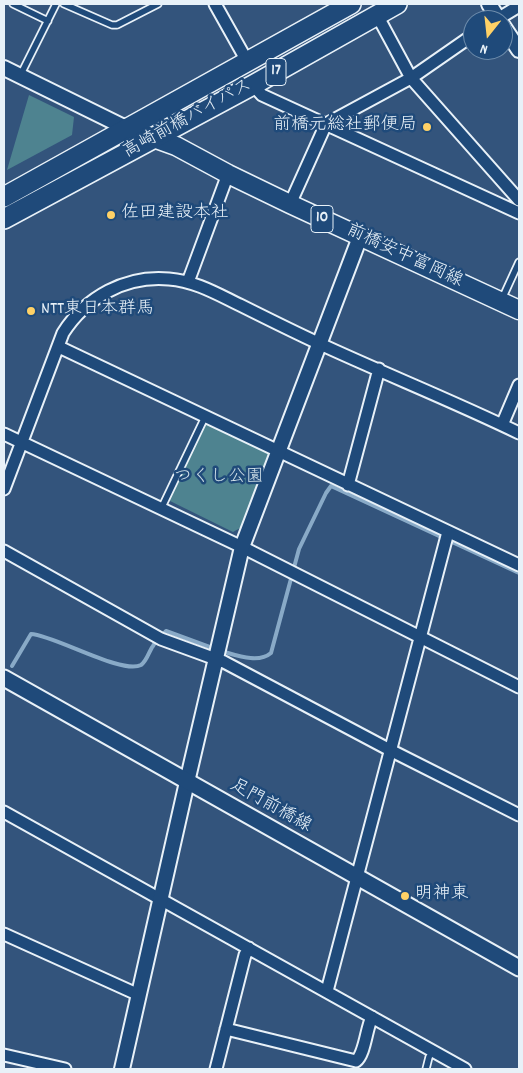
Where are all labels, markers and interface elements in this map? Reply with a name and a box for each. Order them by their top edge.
north arrow [463,10,513,60]
text: N [478,38,490,59]
road number: 17 [266,58,286,86]
street label: 高崎前橋バイパス [120,76,256,164]
place label: 前橋元総社郵便局 [273,116,417,138]
marker: 前橋元総社郵便局 [421,121,433,133]
place label: 佐田建設本社 [121,204,229,226]
road number: 10 [311,205,333,232]
marker: 佐田建設本社 [105,209,117,221]
street label: 前橋安中富岡線 [342,221,466,293]
place label: NTT東日本群馬 [41,300,154,322]
marker: NTT東日本群馬 [25,305,37,317]
park label: つくし公園 [174,468,264,490]
street label: 足門前橋線 [225,776,315,838]
place label: 明神東 [415,885,469,907]
marker: 明神東 [399,890,411,902]

